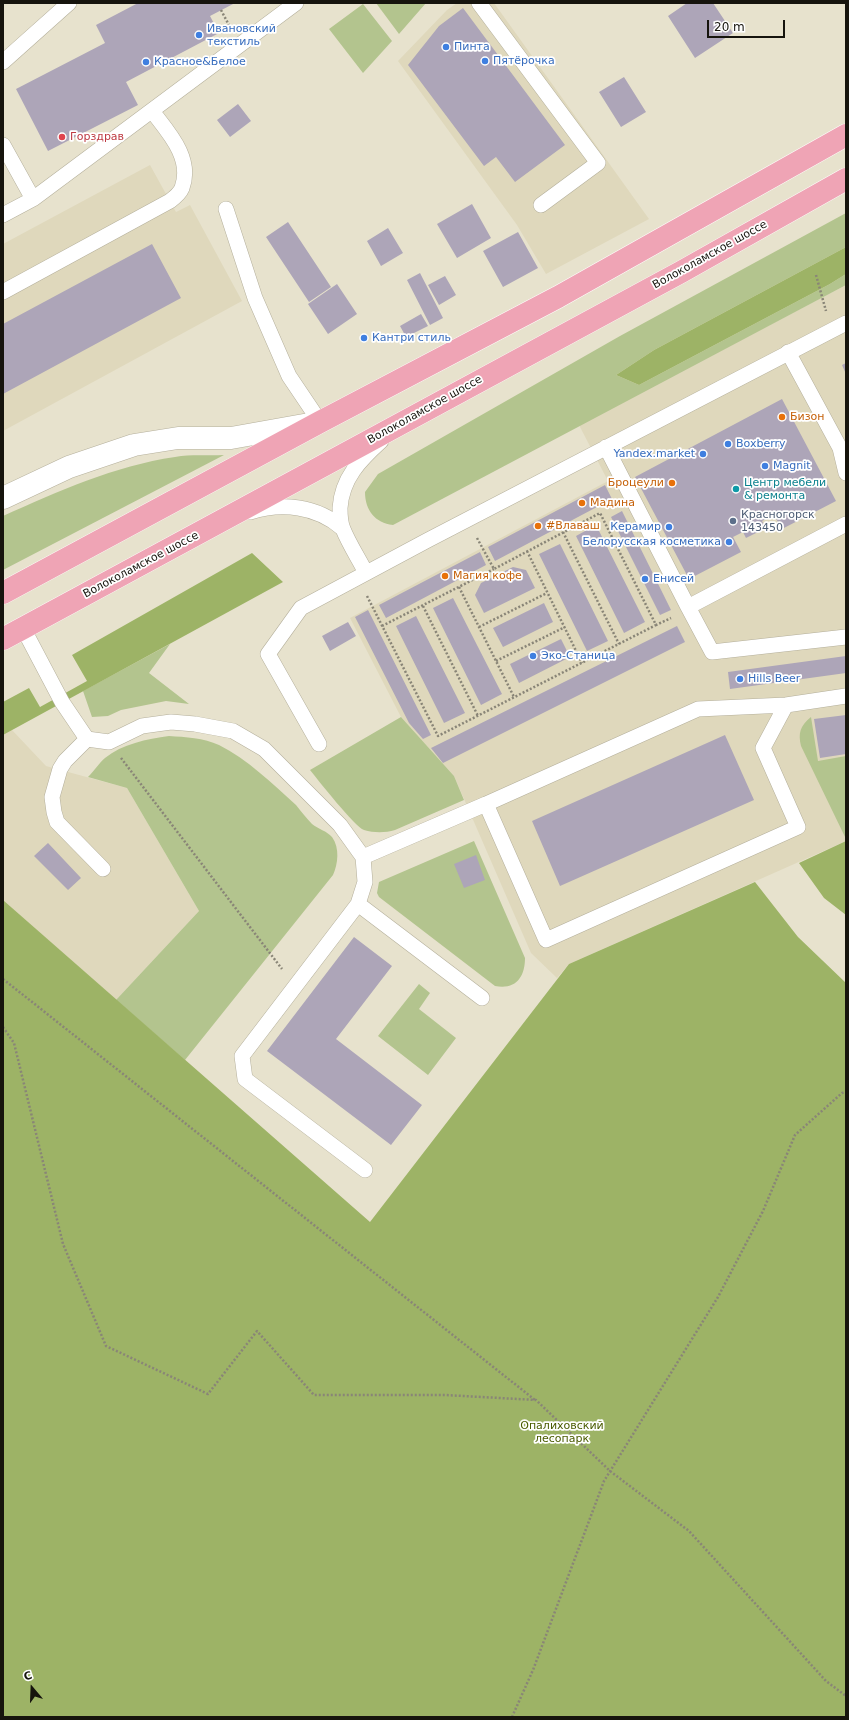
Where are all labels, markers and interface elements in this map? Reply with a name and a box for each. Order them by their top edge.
scale bar [709,12,787,38]
text: 20 m [714,20,745,34]
place label: Ивановский текстиль [207,22,276,48]
marker: Ивановский текстиль [194,30,204,40]
place label: Пинта [454,40,490,54]
marker: Пинта [441,42,451,52]
place label: Пятёрочка [493,54,555,68]
place label: Красное&Белое [154,55,246,69]
marker: Пятёрочка [480,56,490,66]
marker: Красное&Белое [141,57,151,67]
place label: Горздрав [70,130,124,144]
marker: Горздрав [57,132,67,142]
street label: Волоколамское шоссе [650,218,770,292]
place label: Кантри стиль [372,331,451,345]
marker: Кантри стиль [359,333,369,343]
street label: Волоколамское шоссе [365,373,485,447]
place label: Бизон [790,410,824,424]
marker: Бизон [777,412,787,422]
place label: Boxberry [736,437,786,451]
marker: Boxberry [723,439,733,449]
place label: Yandex.market [613,447,695,461]
marker: Yandex.market [698,449,708,459]
place label: Magnit [773,459,811,473]
marker: Magnit [760,461,770,471]
place label: Броцеули [608,476,664,490]
place label: Центр мебели & ремонта [744,476,826,502]
marker: Броцеули [667,478,677,488]
marker: Центр мебели & ремонта [731,484,741,494]
place label: Мадина [590,496,635,510]
marker: Мадина [577,498,587,508]
place label: Красногорск 143450 [741,508,815,534]
marker: Красногорск 143450 [728,516,738,526]
place label: #Влаваш [546,519,600,533]
place label: Керамир [610,520,661,534]
marker: #Влаваш [533,521,543,531]
marker: Керамир [664,522,674,532]
street label: Волоколамское шоссе [81,529,201,601]
place label: Белорусская косметика [582,535,721,549]
marker: Белорусская косметика [724,537,734,547]
place label: Магия кофе [453,569,522,583]
marker: Магия кофе [440,571,450,581]
place label: Енисей [653,572,694,586]
marker: Енисей [640,574,650,584]
place label: Эко-Станица [541,649,615,663]
marker: Эко-Станица [528,651,538,661]
place label: Hills Beer [748,672,800,686]
marker: Hills Beer [735,674,745,684]
park label: Опалиховский лесопарк [520,1419,604,1445]
north arrow [12,1668,52,1708]
text: С [22,1669,34,1684]

